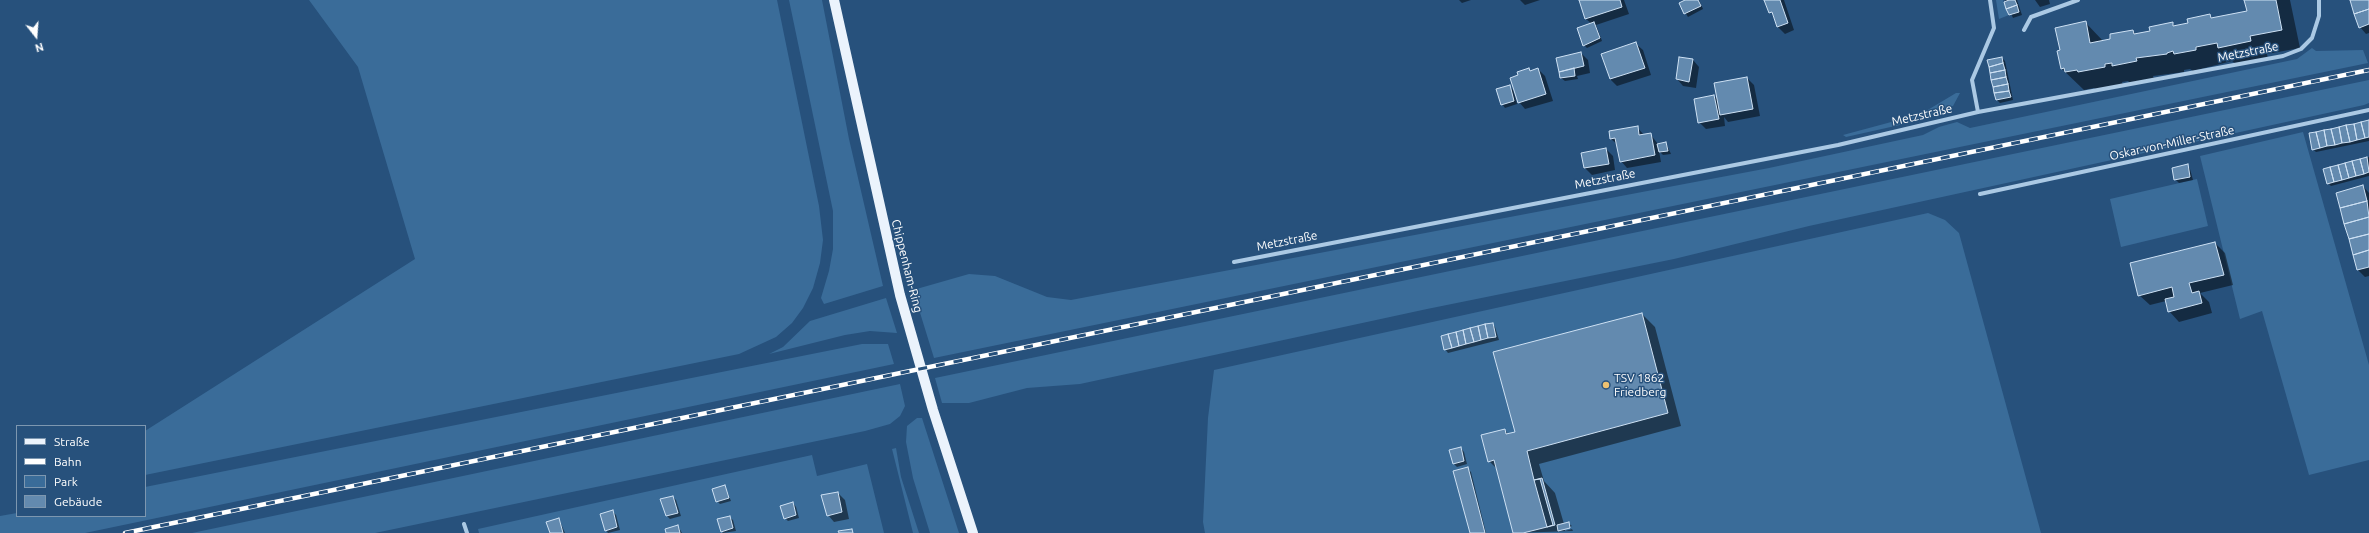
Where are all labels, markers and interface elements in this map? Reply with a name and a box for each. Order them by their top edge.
north arrow [16,16,56,56]
street label: Metzstraße [2216,39,2280,65]
text: N [34,41,45,54]
street label: Metzstraße [1890,101,1954,129]
street label: Oskar-von-Miller-Straße [2108,123,2236,163]
street label: Metzstraße [1573,166,1637,192]
street label: Chippenham-Ring [888,218,926,314]
street label: Metzstraße [1255,228,1319,254]
place label: TSV 1862 Friedberg [1614,371,1666,399]
marker: TSV 1862 Friedberg [1601,380,1611,390]
legend [16,425,146,517]
text: Straße [54,435,90,448]
text: Bahn [54,455,82,468]
text: Park [54,475,78,488]
text: Gebäude [54,495,102,508]

